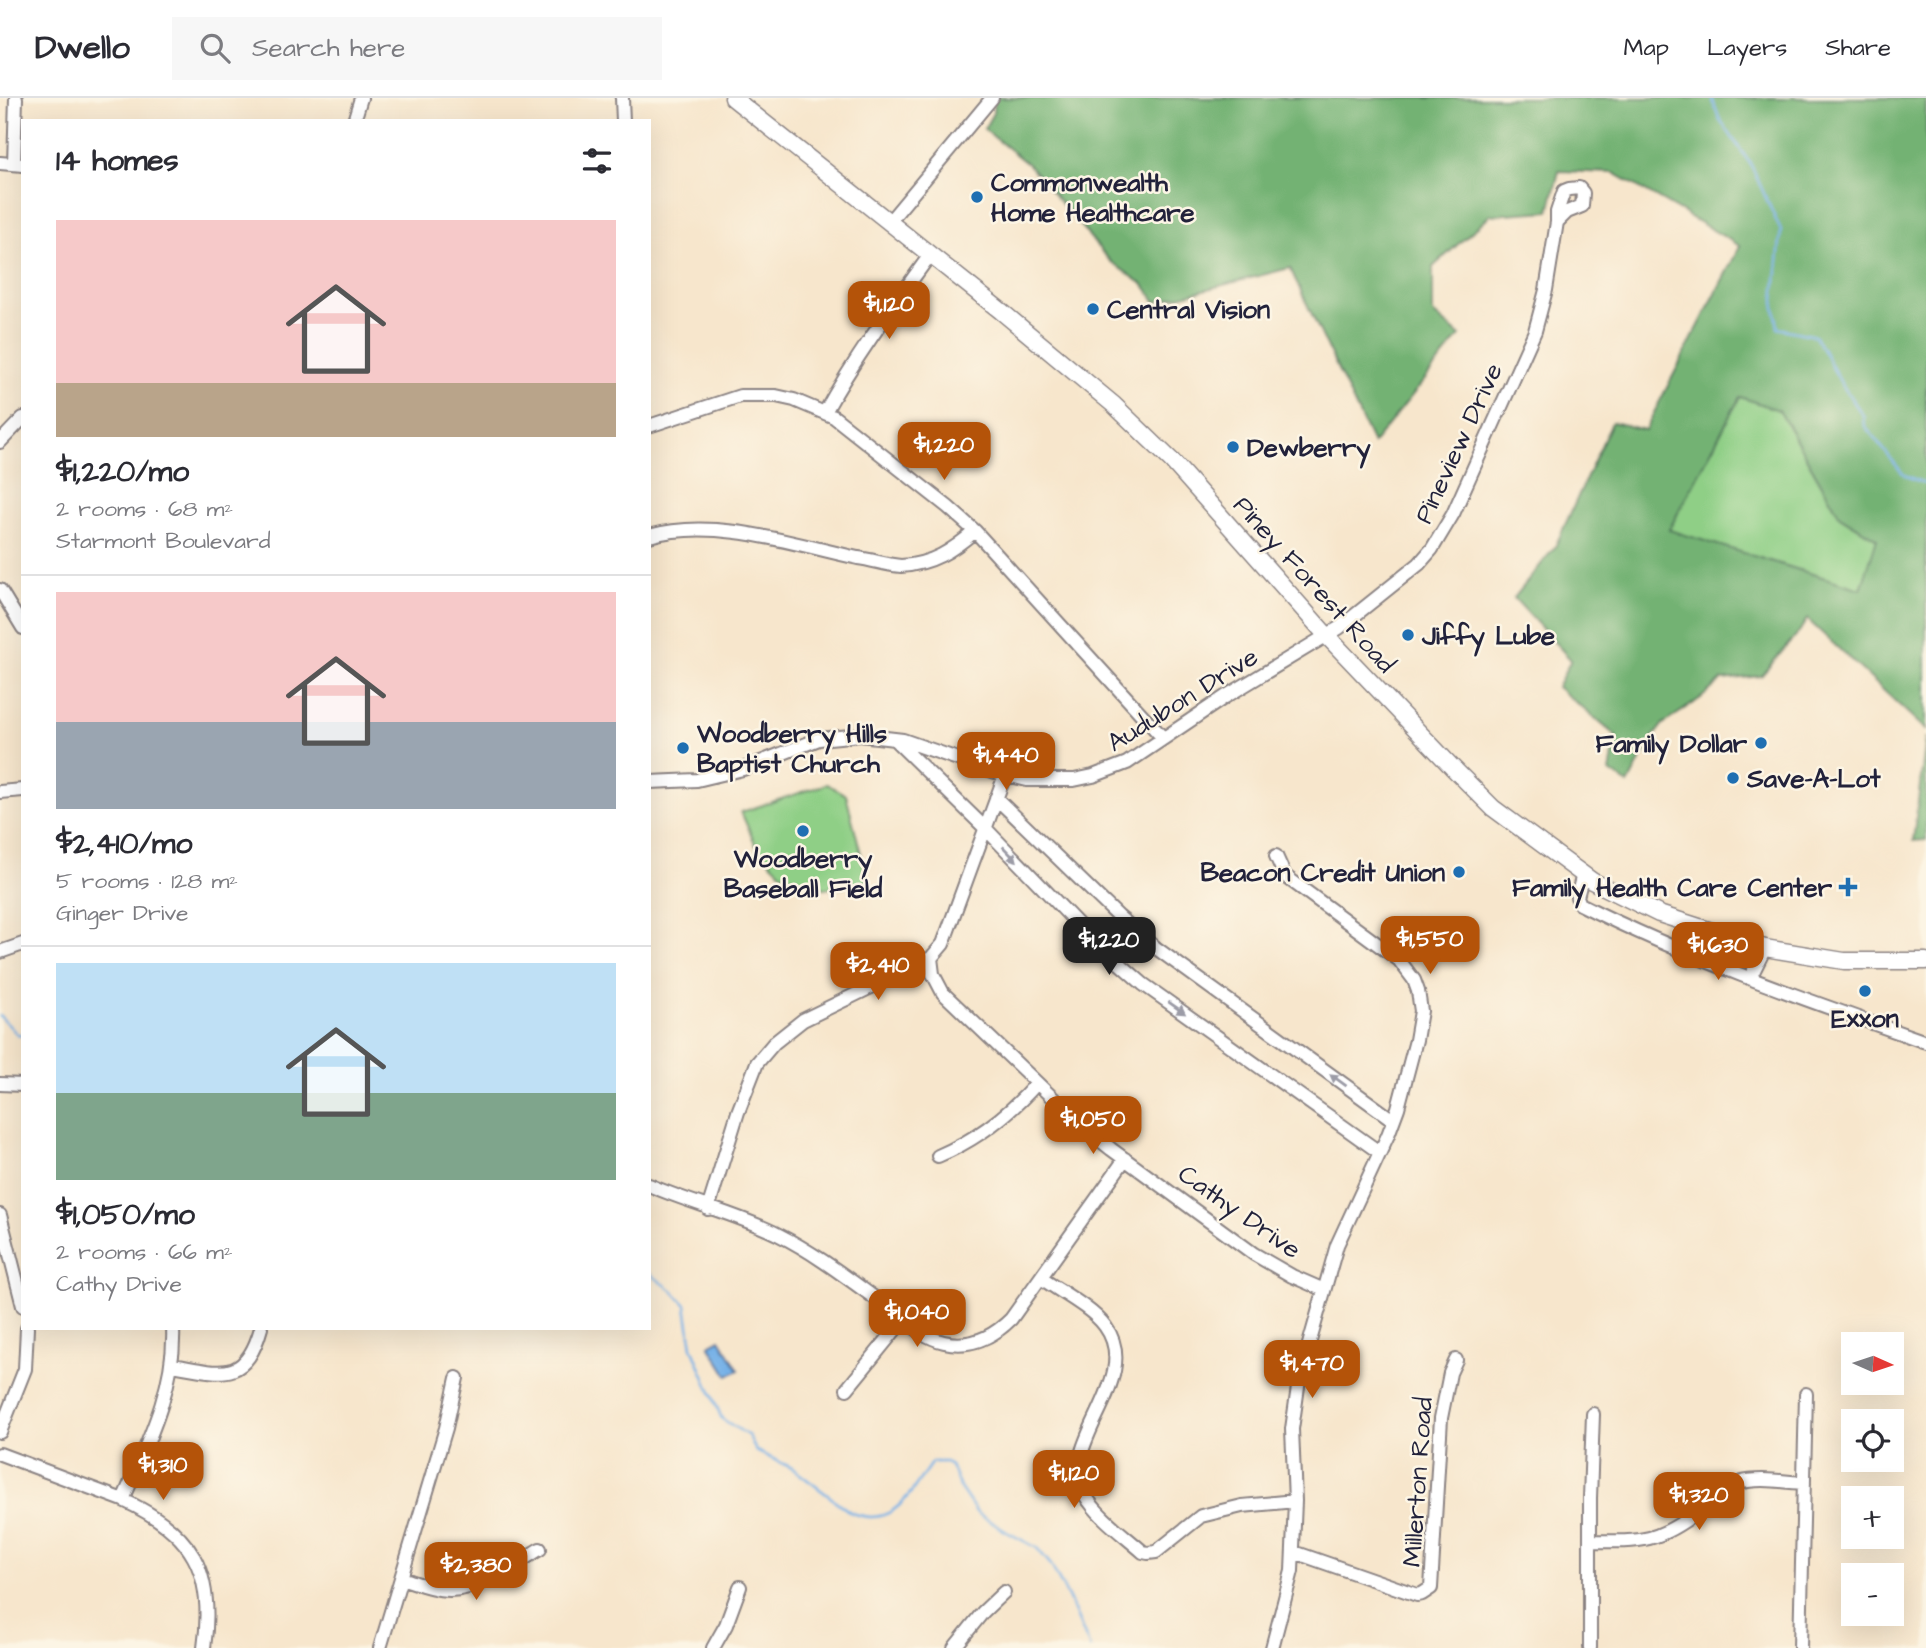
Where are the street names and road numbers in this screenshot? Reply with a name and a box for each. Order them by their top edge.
street label: Pineview Drive [1406,357,1512,530]
street label: Piney Forest Road [1223,488,1404,682]
street label: Audubon Drive [1100,639,1265,761]
street label: Cathy Drive [1170,1156,1308,1269]
street label: Millerton Road [1394,1396,1442,1568]

